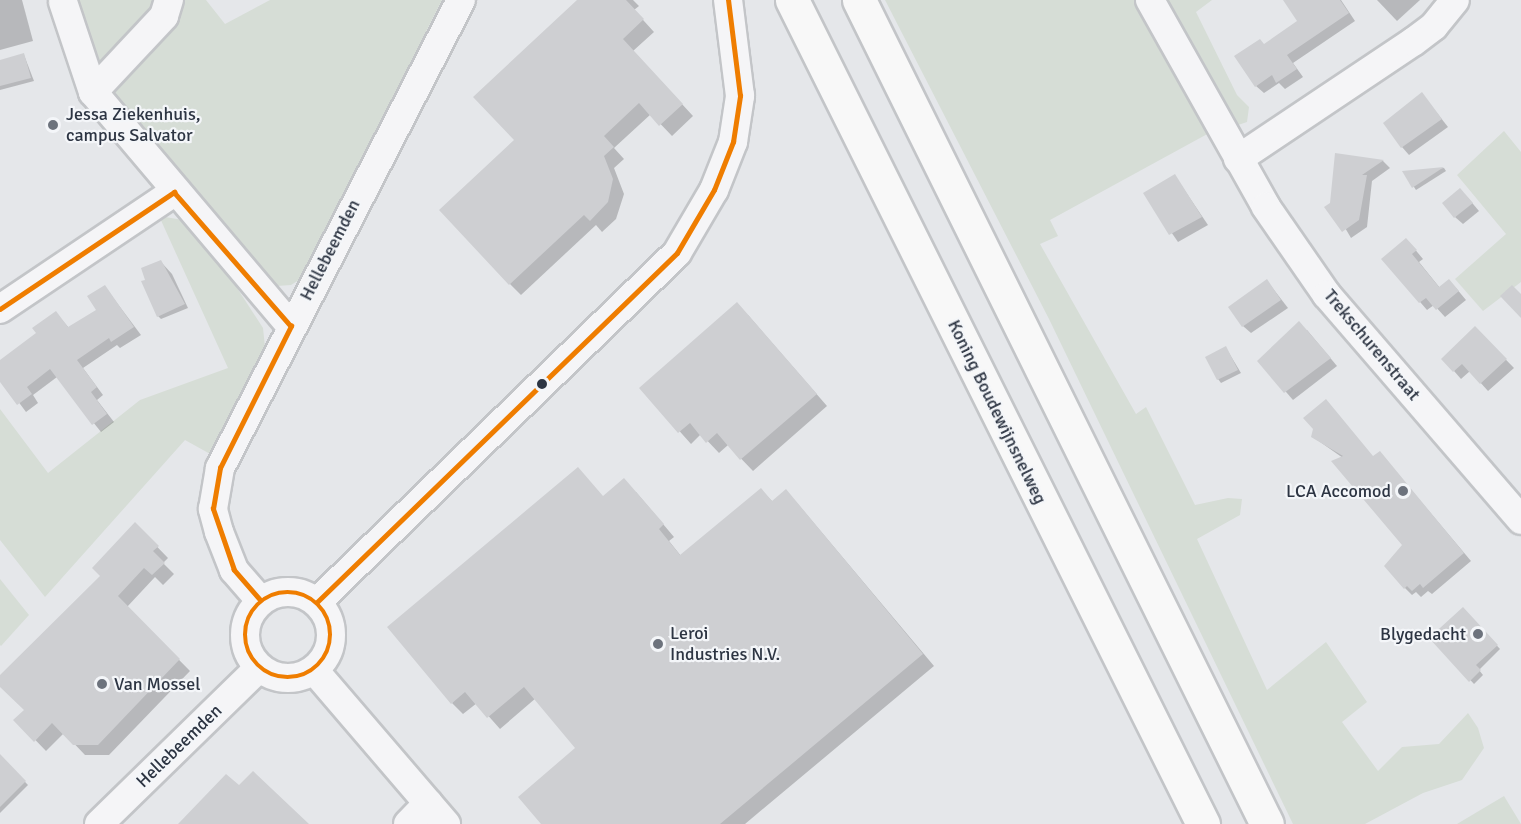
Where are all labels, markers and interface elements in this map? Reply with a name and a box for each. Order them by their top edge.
place label: Jessa Ziekenhuis, campus Salvator [66,104,201,146]
marker: Jessa Ziekenhuis, campus Salvator [44,116,62,134]
street label: Hellebeemden [295,196,365,304]
street label: Trekschurenstraat [1319,285,1425,405]
street label: Koning Boudewijnsnelweg [943,316,1051,508]
unlabelled marker [536,378,548,390]
place label: LCA Accomod [1286,480,1391,502]
marker: LCA Accomod [1396,484,1410,498]
place label: Leroi Industries N.V. [670,623,780,666]
place label: Blygedacht [1380,623,1466,645]
marker: Blygedacht [1471,627,1485,641]
marker: Leroi Industries N.V. [651,637,665,651]
place label: Van Mossel [114,673,200,695]
marker: Van Mossel [95,677,109,691]
street label: Hellebeemden [132,700,226,792]

